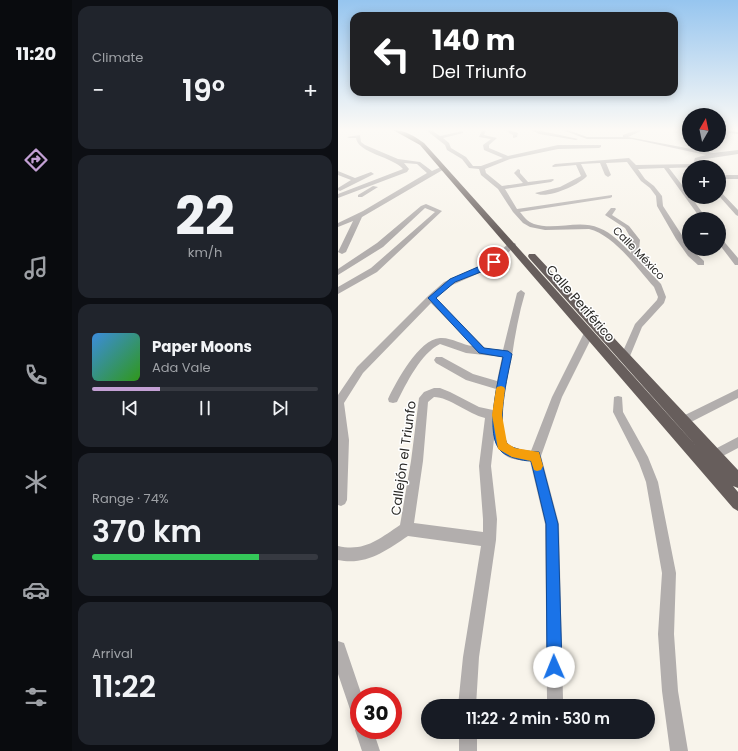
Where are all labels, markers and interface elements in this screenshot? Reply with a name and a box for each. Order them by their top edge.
text: 140 m [432,21,515,60]
icon: left [366,28,418,80]
text: 11:20 [16,41,56,66]
text: Climate [92,48,143,67]
text: Del Triunfo [432,59,526,84]
text: 19° [182,69,225,112]
text: − [92,75,104,106]
text: + [303,75,318,106]
north arrow [682,108,726,152]
map controls [682,108,726,256]
icon: directions [22,146,50,174]
button: + [682,160,726,204]
text: 22 [175,180,235,253]
button: − [682,212,726,256]
street label: Calle México [609,223,669,283]
text: km/h [188,243,222,262]
pin [477,245,511,279]
icon: arrive [483,251,505,273]
icon: music [22,254,50,282]
street label: Calle Periférico [542,260,620,346]
text: Paper Moons [152,336,252,357]
text: Ada Vale [152,358,211,377]
icon: phone [22,361,50,389]
icon: previous [119,397,141,419]
icon: pause [194,397,216,419]
icon: next [269,397,291,419]
street label: Callejón el Triunfo [386,399,421,517]
icon: climate [22,468,50,496]
text: Range · 74% [92,489,169,508]
text: 370 km [92,510,202,553]
icon: car [22,576,50,604]
text: Arrival [92,644,133,663]
position arrow [533,646,575,688]
text: 11:22 [92,665,156,708]
icon: filters [22,683,50,711]
speed limit sign: 30 [350,687,402,739]
text: 11:22 · 2 min · 530 m [466,708,610,729]

